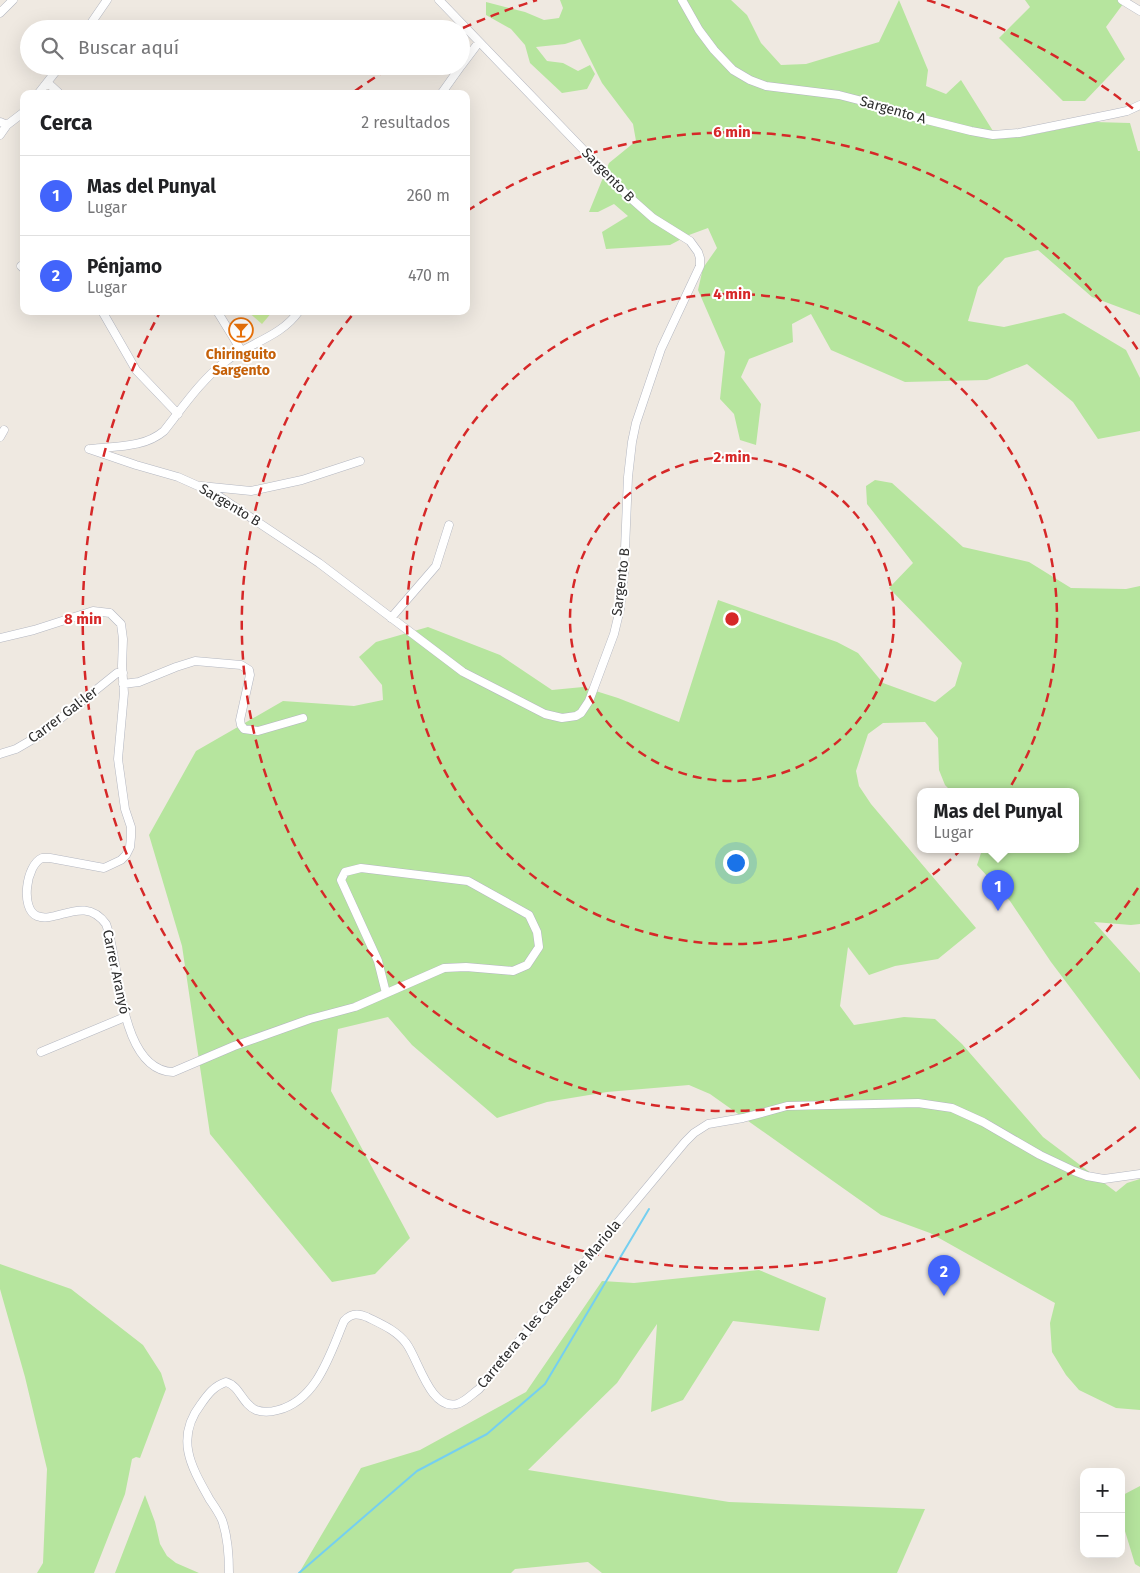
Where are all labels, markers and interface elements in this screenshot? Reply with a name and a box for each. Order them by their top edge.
search box [20,20,470,75]
icon: search [38,34,66,62]
text: Buscar aquí [78,36,179,59]
street label: Sargento A [858,92,928,128]
text: Cerca [40,110,92,136]
text: 2 resultados [361,113,450,132]
text: 6 min [713,123,751,141]
street label: Sargento B [578,144,638,206]
text: Mas del Punyal [87,175,216,198]
text: 1 [52,186,60,205]
text: 260 m [407,186,450,205]
text: Lugar [87,198,127,217]
text: Pénjamo [87,255,162,278]
text: 2 [52,266,60,285]
text: 470 m [408,266,450,285]
text: Lugar [87,278,127,297]
text: 4 min [713,285,751,303]
bar icon: Chiringuito Sargento [228,317,254,343]
place label: Chiringuito Sargento [206,346,276,379]
text: 2 min [714,448,750,466]
street label: Sargento B [196,480,264,530]
street label: Sargento B [608,547,634,617]
text: 8 min [64,610,102,628]
centre of rings [723,610,741,628]
street label: Carrer Gal·ler [25,683,102,747]
popup [917,788,1079,853]
text: Mas del Punyal [934,800,1062,823]
text: Lugar [934,823,974,842]
your location [723,850,749,876]
pin: 1 [982,870,1014,911]
street label: Carrer Aranyó [99,928,133,1016]
street label: Carretera a les Casetes de Mariola [473,1216,625,1392]
pin: 2 [928,1255,960,1296]
map controls [1080,1468,1125,1558]
button: + [1080,1468,1125,1513]
button: − [1080,1513,1125,1558]

